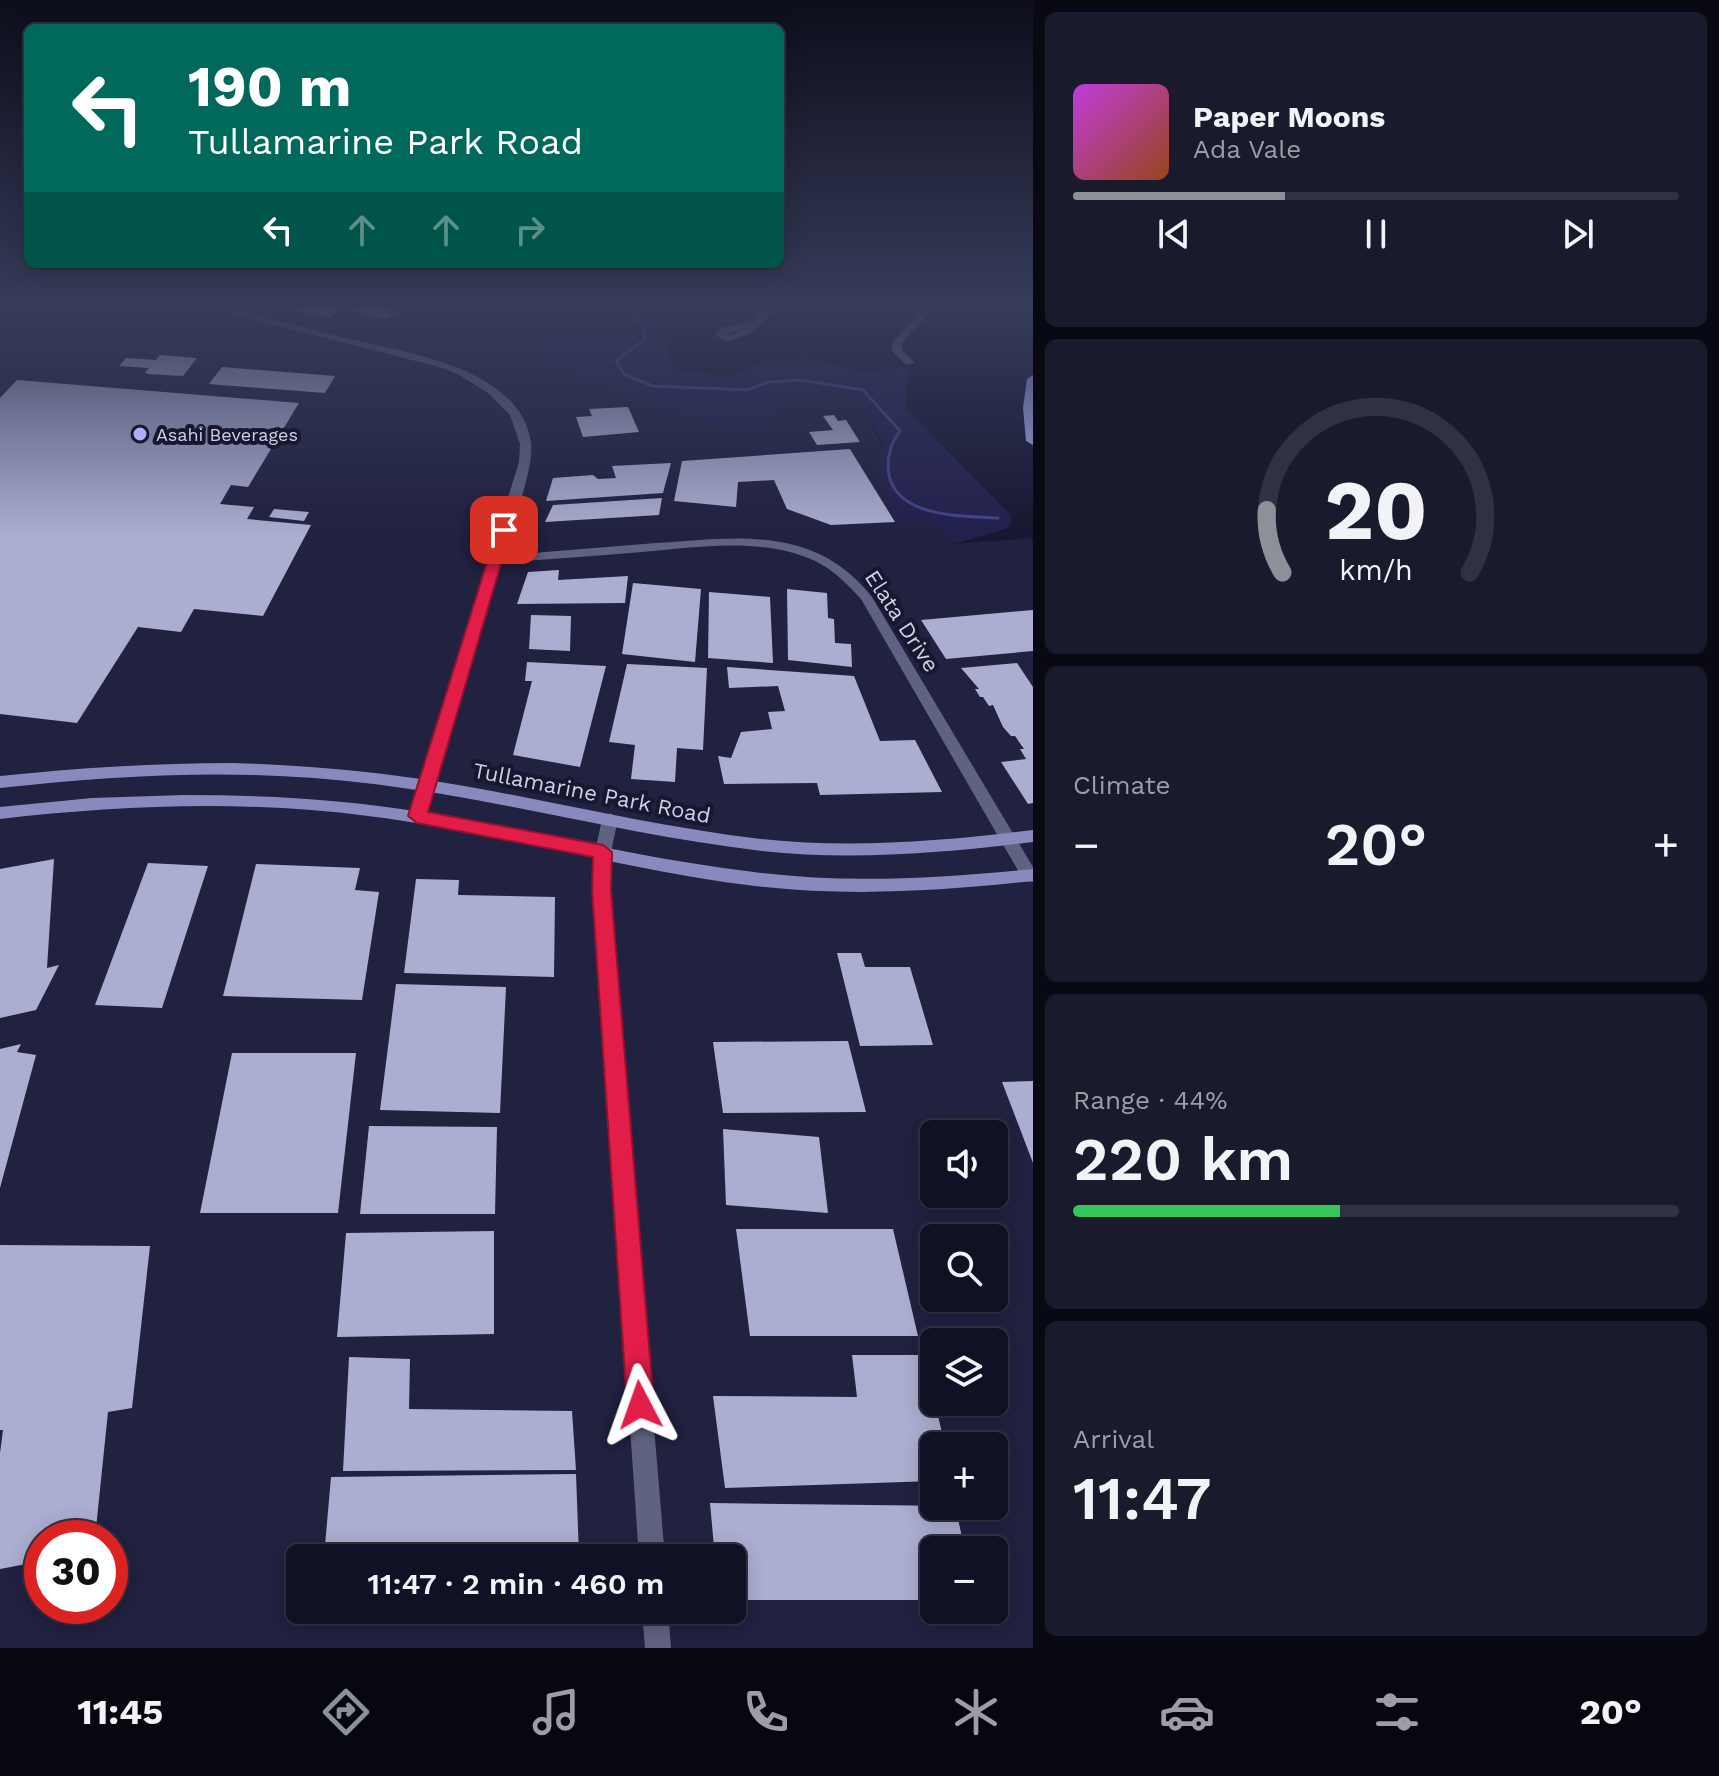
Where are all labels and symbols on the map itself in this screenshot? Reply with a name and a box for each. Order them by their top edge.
place label: Asahi Beverages [156,424,298,445]
marker: Asahi Beverages [131,425,149,443]
pin [470,496,538,564]
street label: Elata Drive [860,565,944,677]
street label: Tullamarine Park Road [471,758,713,828]
position arrow [598,1363,682,1447]
speed limit sign: 30 [24,1520,128,1624]

